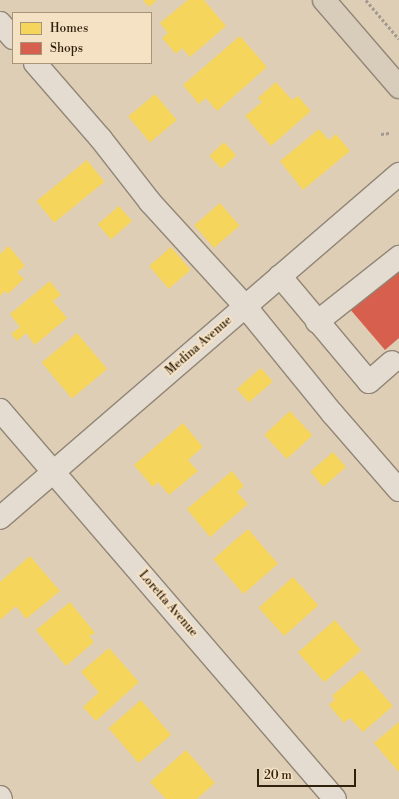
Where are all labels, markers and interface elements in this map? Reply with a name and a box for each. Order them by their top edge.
legend [12,12,152,64]
text: Homes [50,21,88,36]
text: Shops [50,41,83,56]
street label: Medina Avenue [163,313,235,379]
street label: Loretta Avenue [135,568,201,640]
scale bar [259,761,358,787]
text: 20 m [264,768,292,783]

